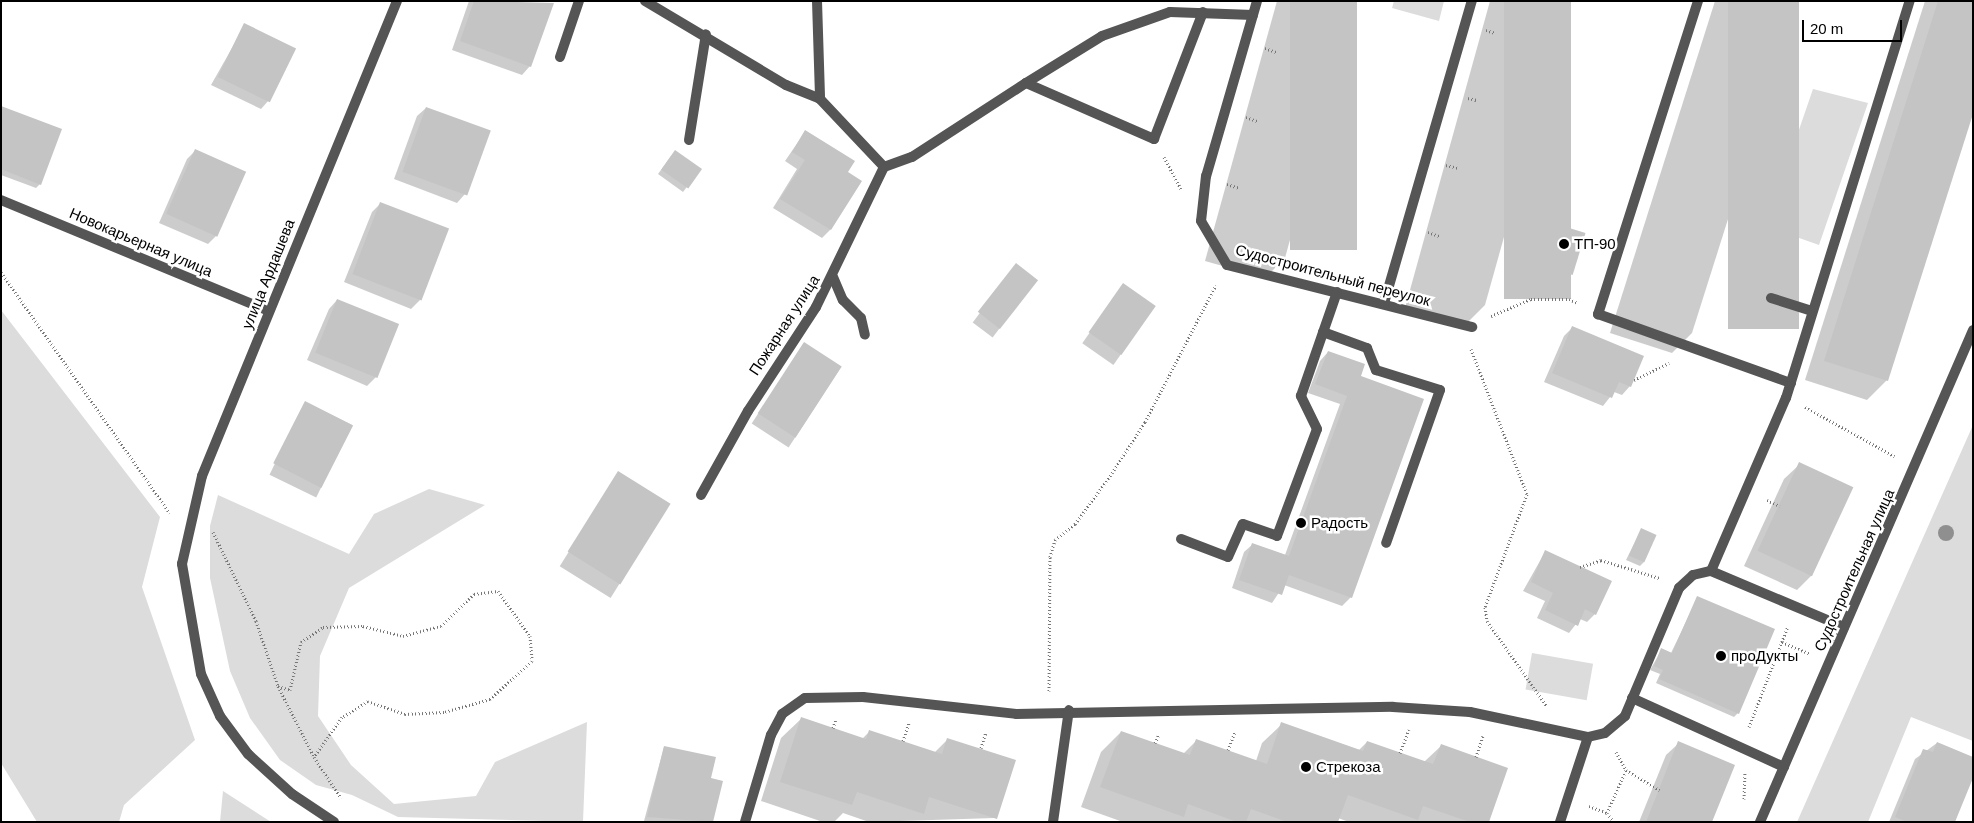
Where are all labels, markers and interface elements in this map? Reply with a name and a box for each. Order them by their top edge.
scale bar [1804,10,1904,42]
text: 20 m [1810,20,1843,37]
street label: Новокарьерная улица [67,204,215,280]
street label: улица Ардашева [238,216,298,332]
place label: ТП-90 [1574,235,1616,253]
marker: ТП-90 [1558,238,1570,250]
street label: Судостроительный переулок [1234,240,1432,310]
street label: Пожарная улица [745,272,823,378]
street label: Судостроительная улица [1810,486,1898,654]
place label: Радость [1311,514,1368,532]
marker: Радость [1295,517,1307,529]
place label: проДукты [1731,647,1798,665]
marker: проДукты [1715,650,1727,662]
place label: Стрекоза [1316,758,1381,776]
marker: Стрекоза [1300,761,1312,773]

